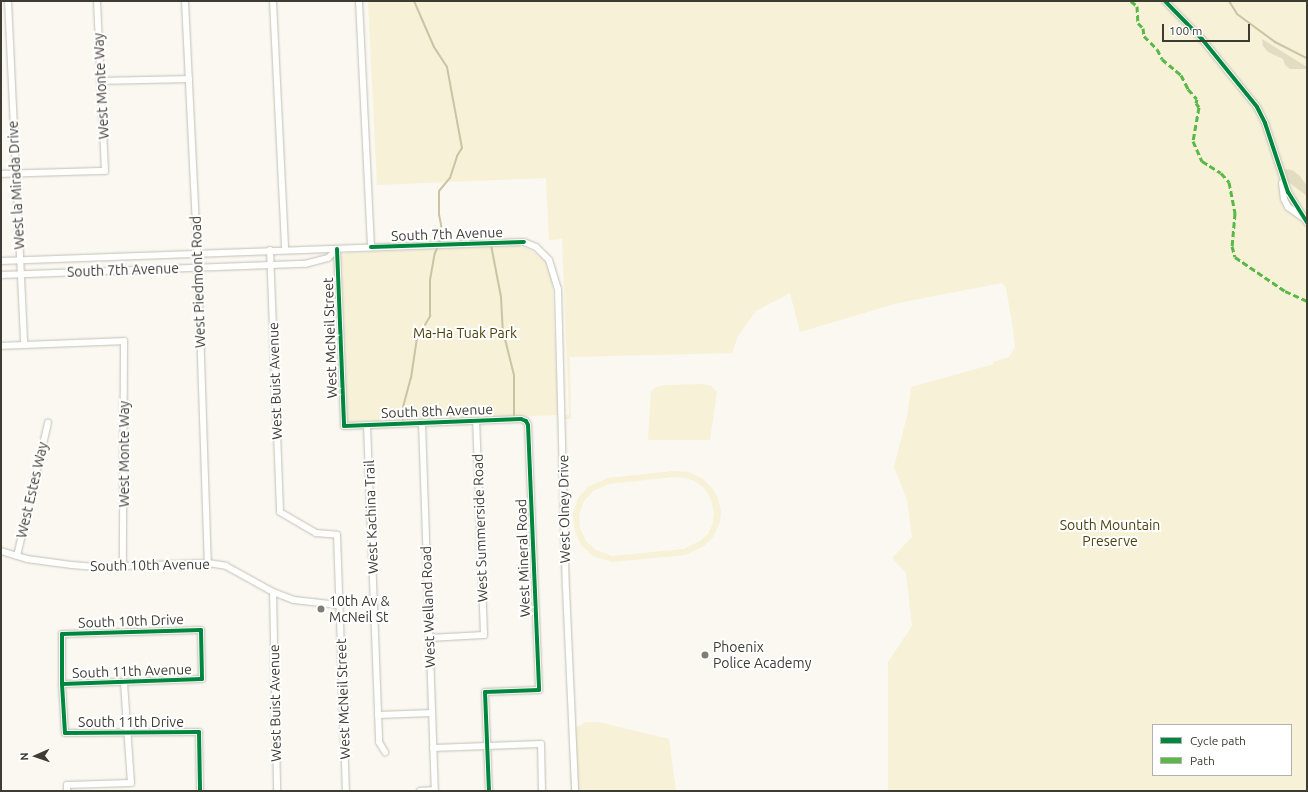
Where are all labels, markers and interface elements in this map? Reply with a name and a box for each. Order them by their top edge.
scale bar [1164,16,1252,42]
text: 100 m [1169,24,1202,37]
street label: West Monte Way [90,32,112,140]
street label: West la Mirada Drive [4,120,28,250]
street label: West Piedmont Road [187,216,209,348]
street label: South 7th Avenue [391,224,503,244]
street label: South 7th Avenue [67,260,179,280]
street label: West McNeil Street [319,277,341,399]
street label: West Buist Avenue [265,322,285,440]
park label: Ma-Ha Tuak Park [413,325,517,341]
street label: West Monte Way [116,401,132,507]
street label: South 8th Avenue [381,401,493,421]
street label: West Estes Way [13,440,51,540]
street label: West Summerside Road [469,453,491,603]
street label: West Olney Drive [555,455,573,563]
street label: West Kachina Trail [361,460,381,574]
street label: West Mineral Road [513,499,533,617]
park label: South Mountain Preserve [1060,517,1160,550]
street label: West Welland Road [417,546,439,668]
street label: South 10th Avenue [90,556,210,574]
place label: 10th Av & McNeil St [329,593,390,626]
marker: 10th Av & McNeil St [316,604,326,614]
street label: South 10th Drive [78,611,184,631]
street label: West McNeil Street [332,638,354,760]
place label: Phoenix Police Academy [713,639,811,672]
street label: West Buist Avenue [266,644,284,762]
marker: Phoenix Police Academy [700,650,710,660]
street label: South 11th Avenue [72,661,192,681]
street label: South 11th Drive [78,714,184,730]
legend [1152,724,1292,776]
text: Cycle path [1190,734,1246,747]
north arrow [16,736,56,776]
text: N [18,752,30,761]
text: Path [1190,754,1215,767]

